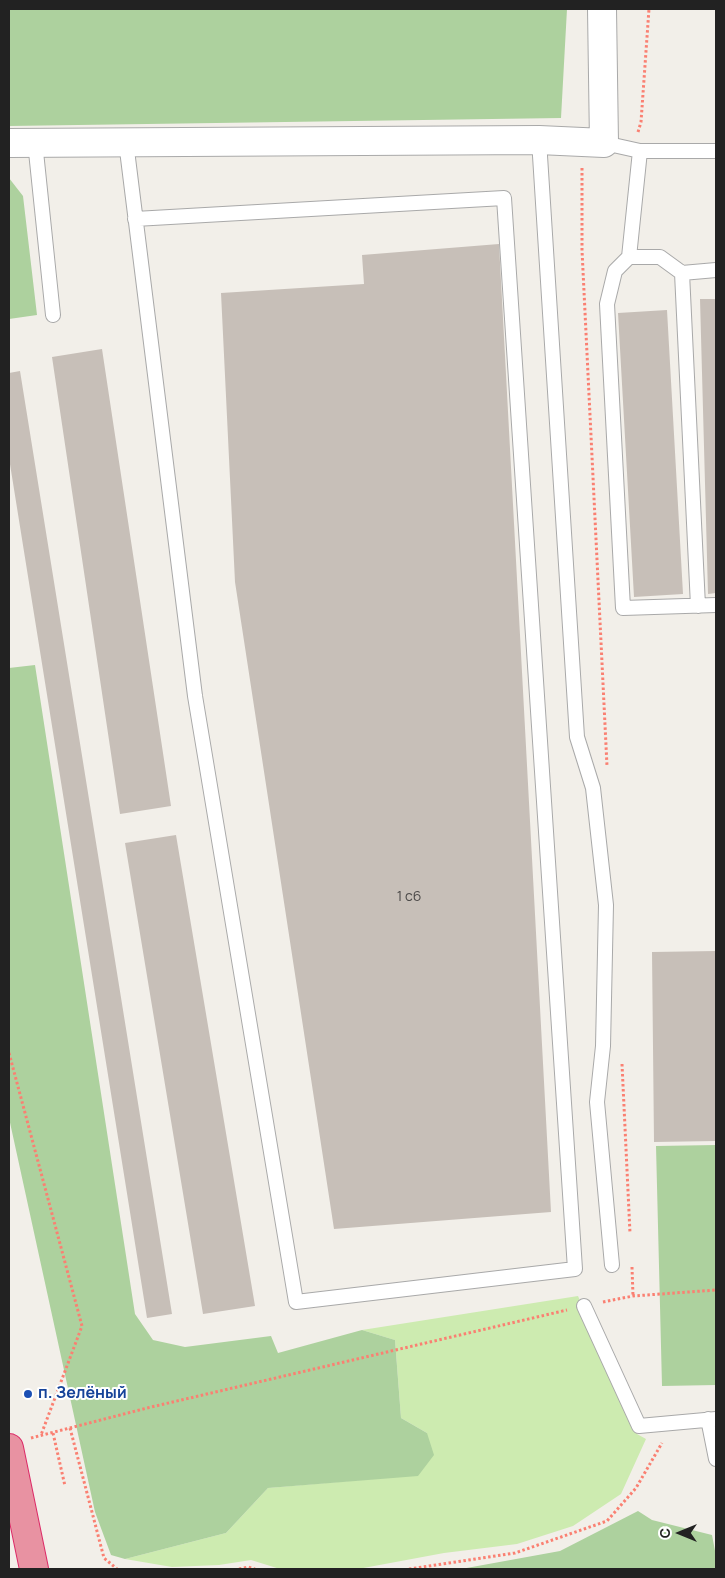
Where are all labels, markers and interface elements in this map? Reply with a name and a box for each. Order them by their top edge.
house number: 1 с6 [397,889,421,905]
place label: п. Зелёный [38,1384,127,1404]
marker: п. Зелёный [22,1388,34,1400]
north arrow [655,1508,705,1558]
text: С [655,1528,674,1538]

